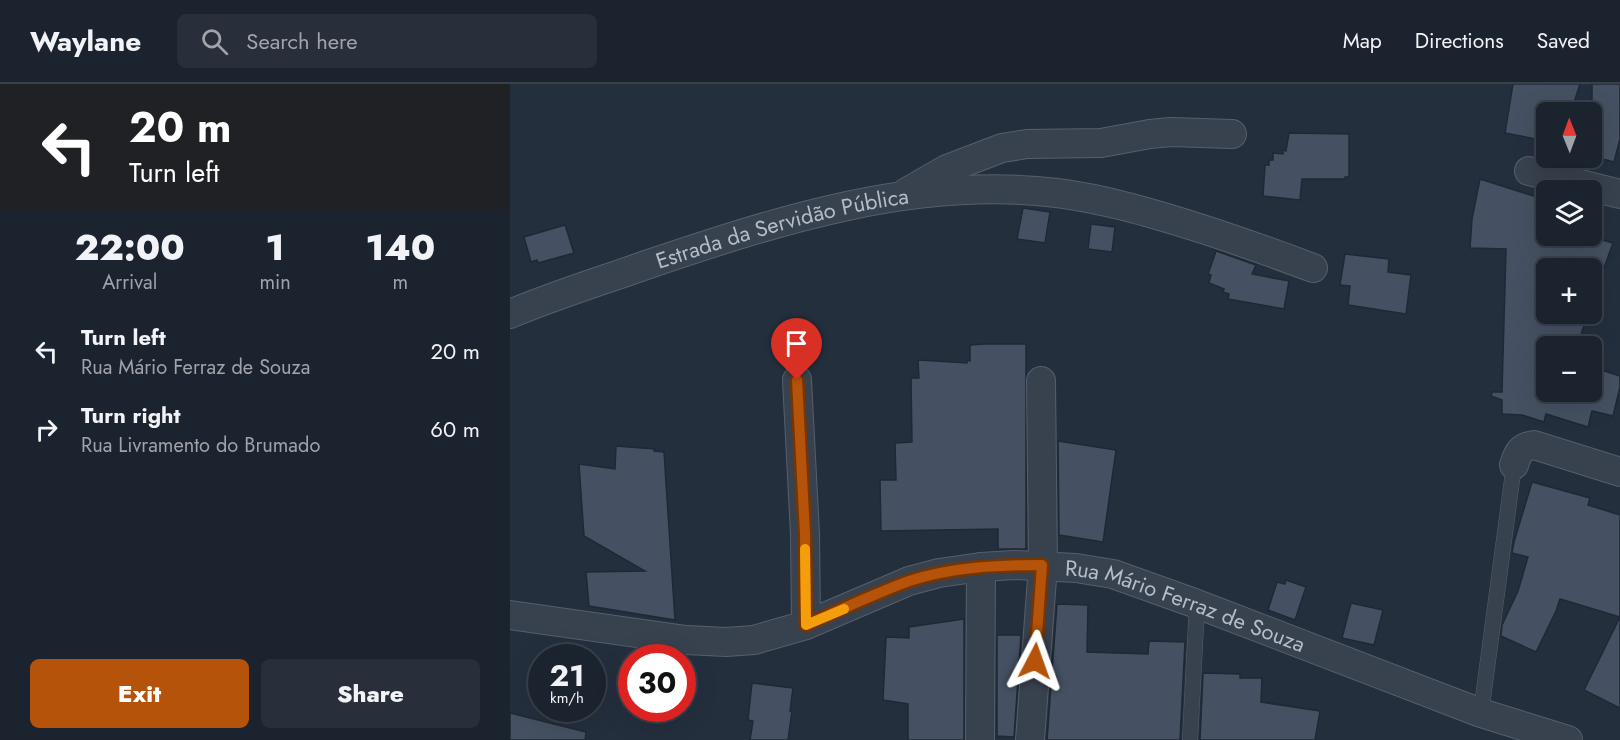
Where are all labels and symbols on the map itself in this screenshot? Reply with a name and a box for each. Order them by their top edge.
north arrow [1536,102,1602,168]
street label: Estrada da Servidão Pública [651,179,911,277]
pin [771,318,822,380]
street label: Rua Mário Ferraz de Souza [1064,551,1310,660]
position arrow [1003,629,1067,693]
speed limit sign: 30 [618,644,696,722]

